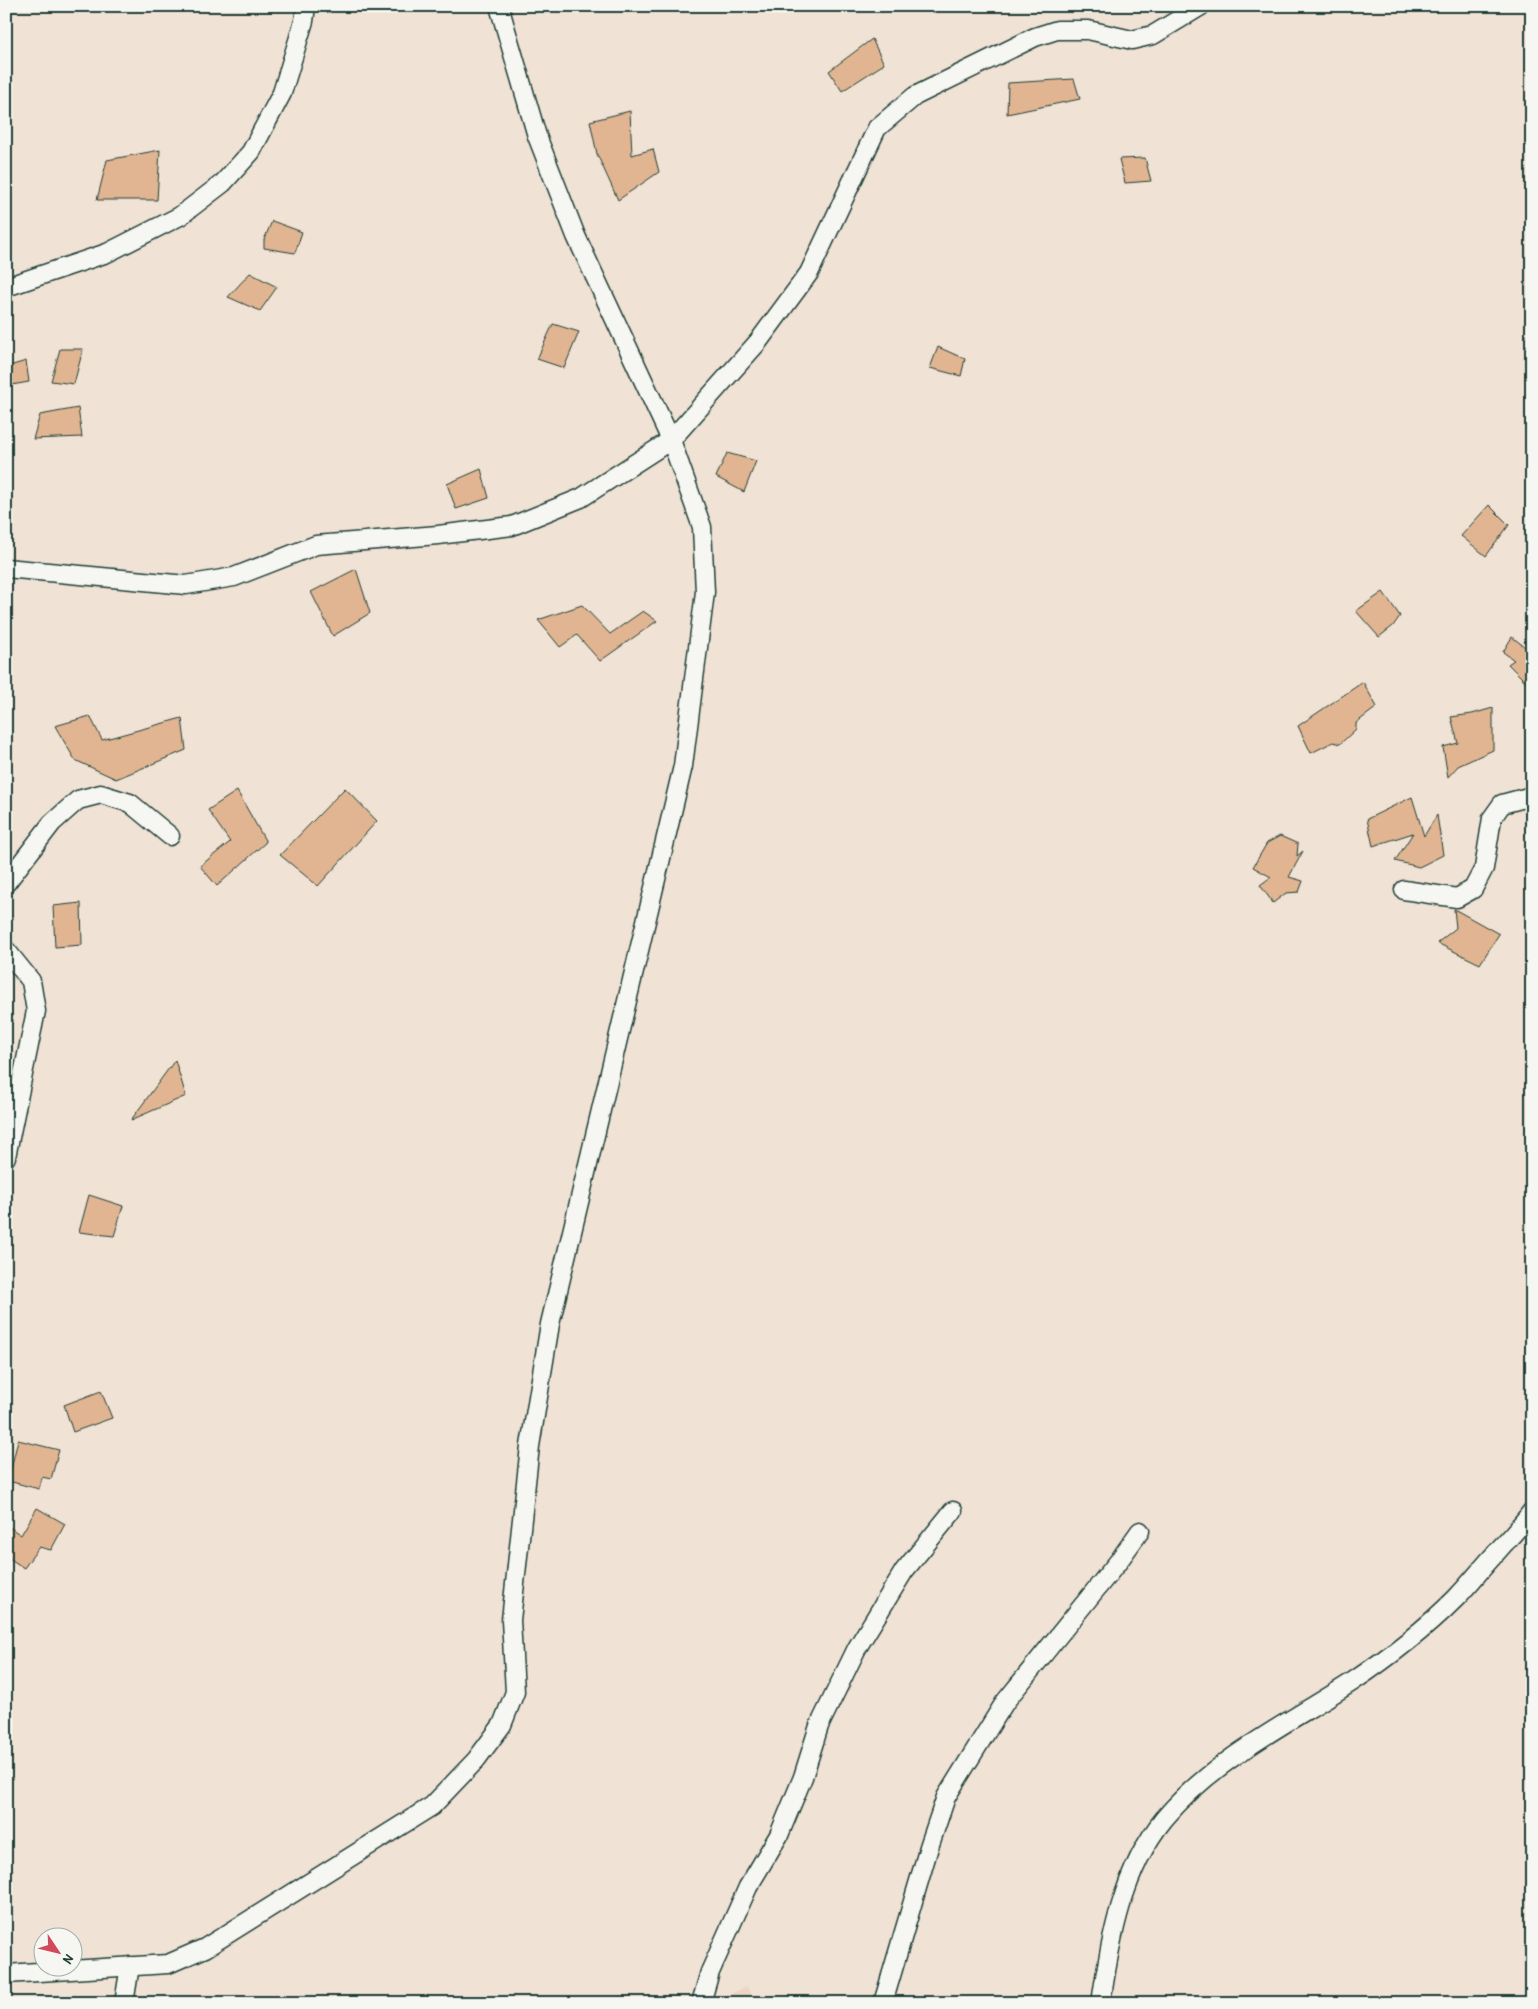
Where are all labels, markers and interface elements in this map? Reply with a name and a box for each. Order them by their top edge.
north arrow [32,1926,82,1976]
text: N [59,1951,79,1969]

